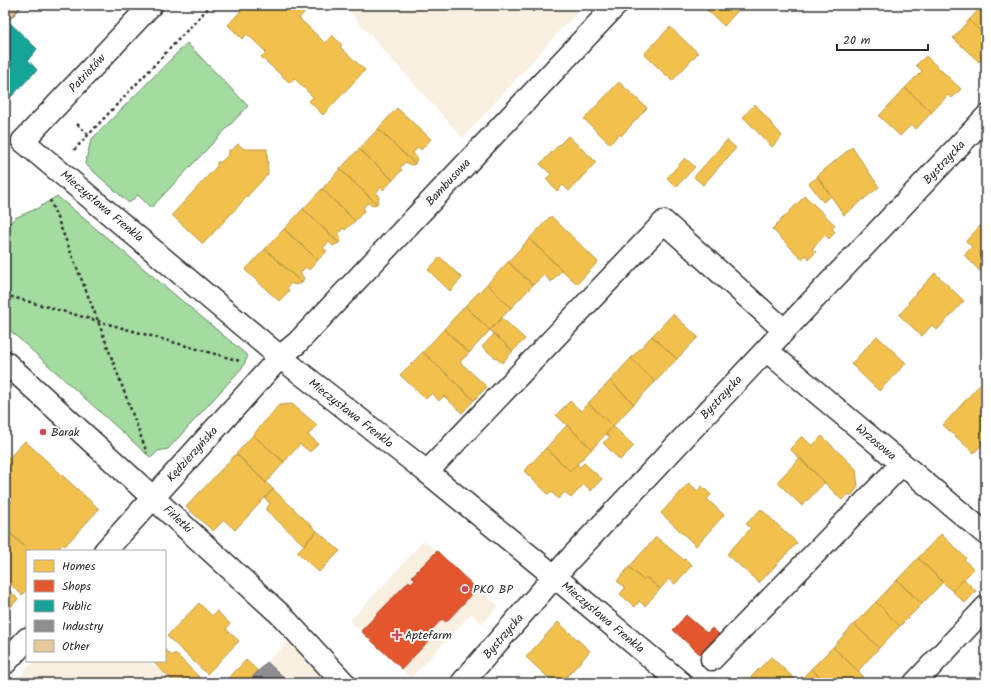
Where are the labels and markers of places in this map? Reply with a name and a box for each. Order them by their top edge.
place label: Barak [51,423,80,442]
marker: Barak [38,427,48,437]
place label: PKO BP [473,580,513,599]
marker: PKO BP [460,584,470,594]
place label: Aptefarm [405,626,452,645]
marker: Aptefarm [392,630,402,640]

